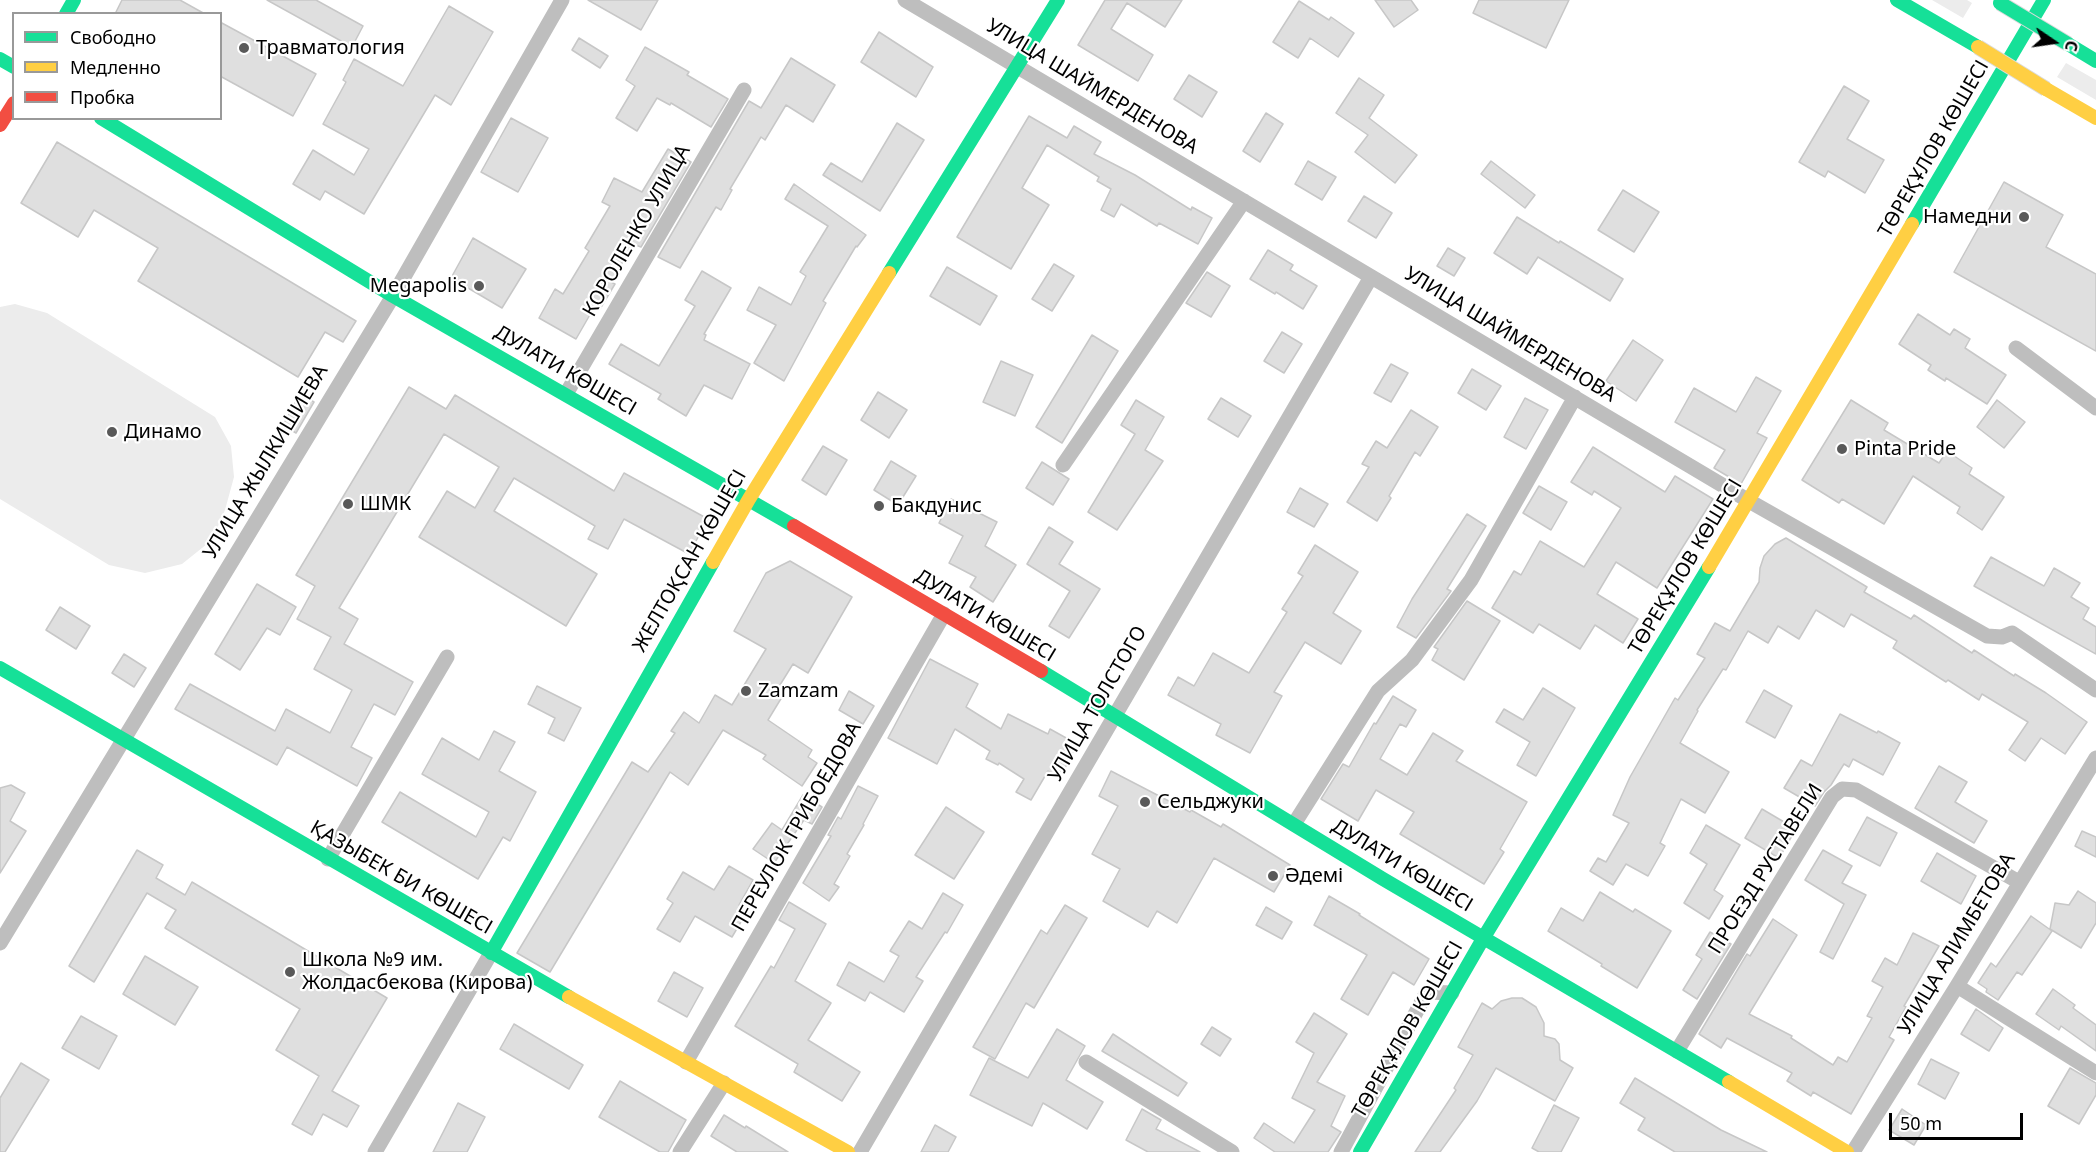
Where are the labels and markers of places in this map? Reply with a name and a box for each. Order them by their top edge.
place label: Травматология [256,36,405,60]
marker: Травматология [237,41,251,55]
place label: Намедни [1923,205,2012,229]
marker: Намедни [2017,210,2031,224]
place label: Megapolis [370,274,467,298]
marker: Megapolis [472,279,486,293]
place label: Динамо [124,420,202,444]
marker: Динамо [105,425,119,439]
place label: Pinta Pride [1854,437,1956,461]
marker: Pinta Pride [1835,442,1849,456]
place label: ШМК [360,492,411,516]
place label: Бакдунис [891,494,982,518]
marker: ШМК [341,497,355,511]
marker: Бакдунис [872,499,886,513]
place label: Zamzam [758,679,839,703]
marker: Zamzam [739,684,753,698]
place label: Сельджуки [1157,790,1264,814]
marker: Сельджуки [1138,795,1152,809]
place label: Әдемі [1285,864,1343,888]
marker: Әдемі [1266,869,1280,883]
place label: Школа №9 им. Жолдасбекова (Кирова) [302,948,532,995]
marker: Школа №9 им. Жолдасбекова (Кирова) [283,965,297,979]

